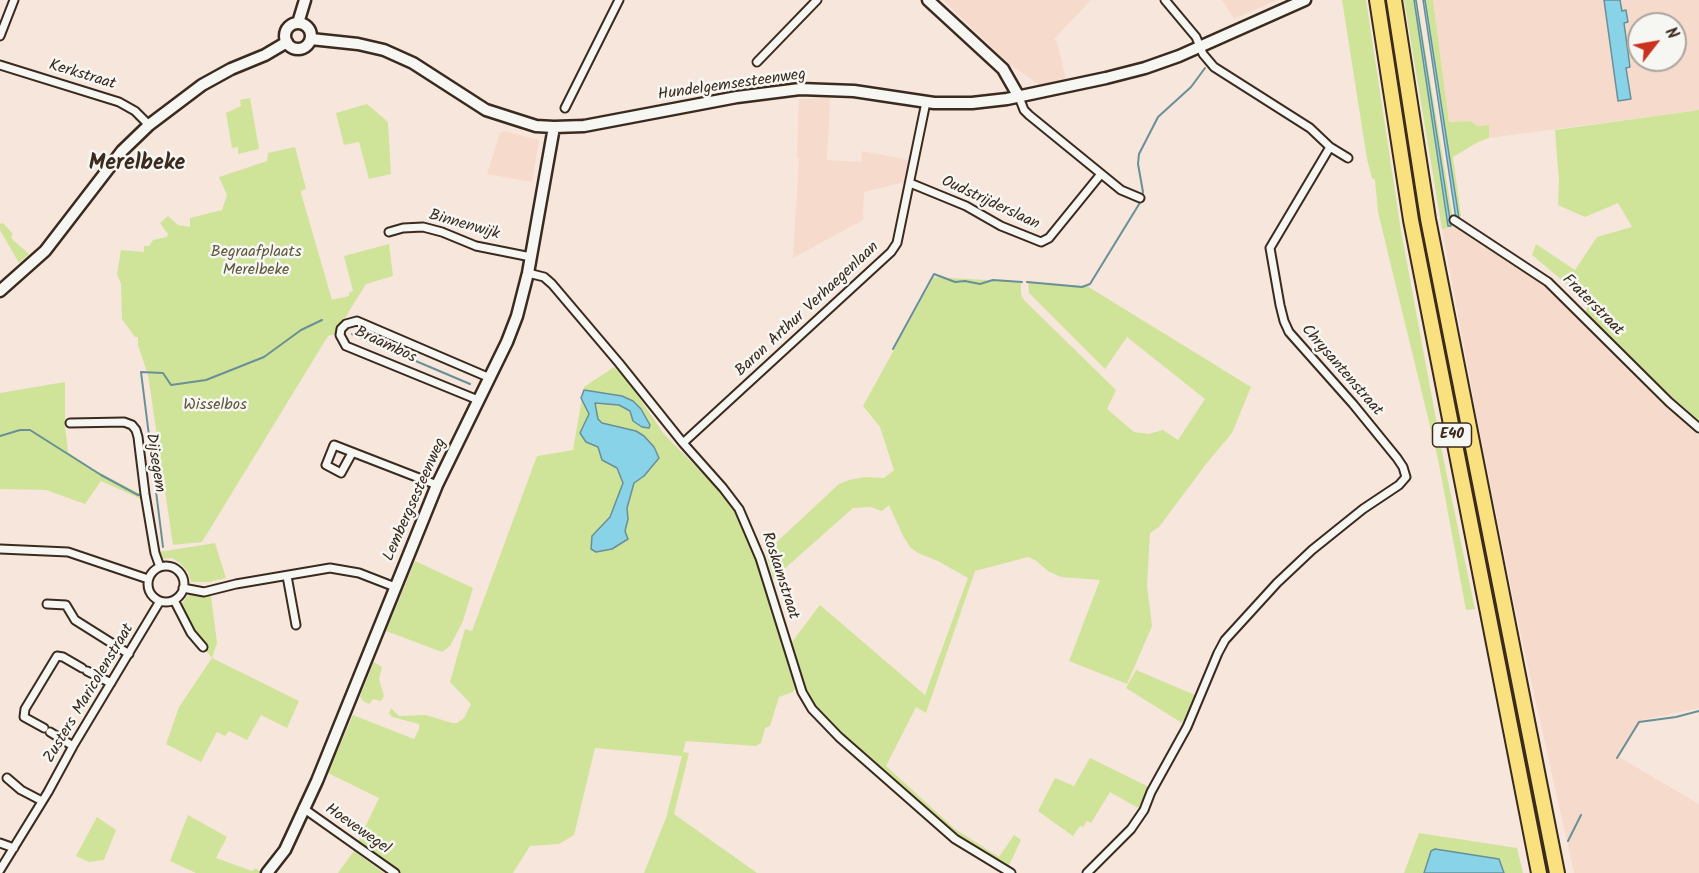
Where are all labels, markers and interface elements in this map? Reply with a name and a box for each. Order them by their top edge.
north arrow [1627,12,1687,72]
text: N [1658,23,1684,44]
street label: Kerkstraat [46,57,118,95]
street label: Hundelgemsesteenweg [657,66,807,106]
district label: Merelbeke [89,152,185,178]
street label: Oudstrijderslaan [938,173,1042,235]
street label: Binnenwijk [426,207,502,245]
street label: Baron Arthur Verhaegenlaan [732,238,884,382]
park label: Begraafplaats Merelbeke [211,243,301,281]
street label: Fraterstraat [1557,271,1627,341]
street label: Chrysantenstraat [1296,321,1386,421]
street label: Braambos [351,323,419,369]
park label: Wisselbos [183,396,247,416]
road number: E40 [1432,423,1472,447]
street label: Dijsegem [140,432,168,494]
street label: Lembergsesteenweg [380,435,452,565]
street label: Roskamstraat [756,530,802,622]
street label: Zusters Maricolenstraat [41,621,139,767]
street label: Hoevewegel [320,800,394,860]

